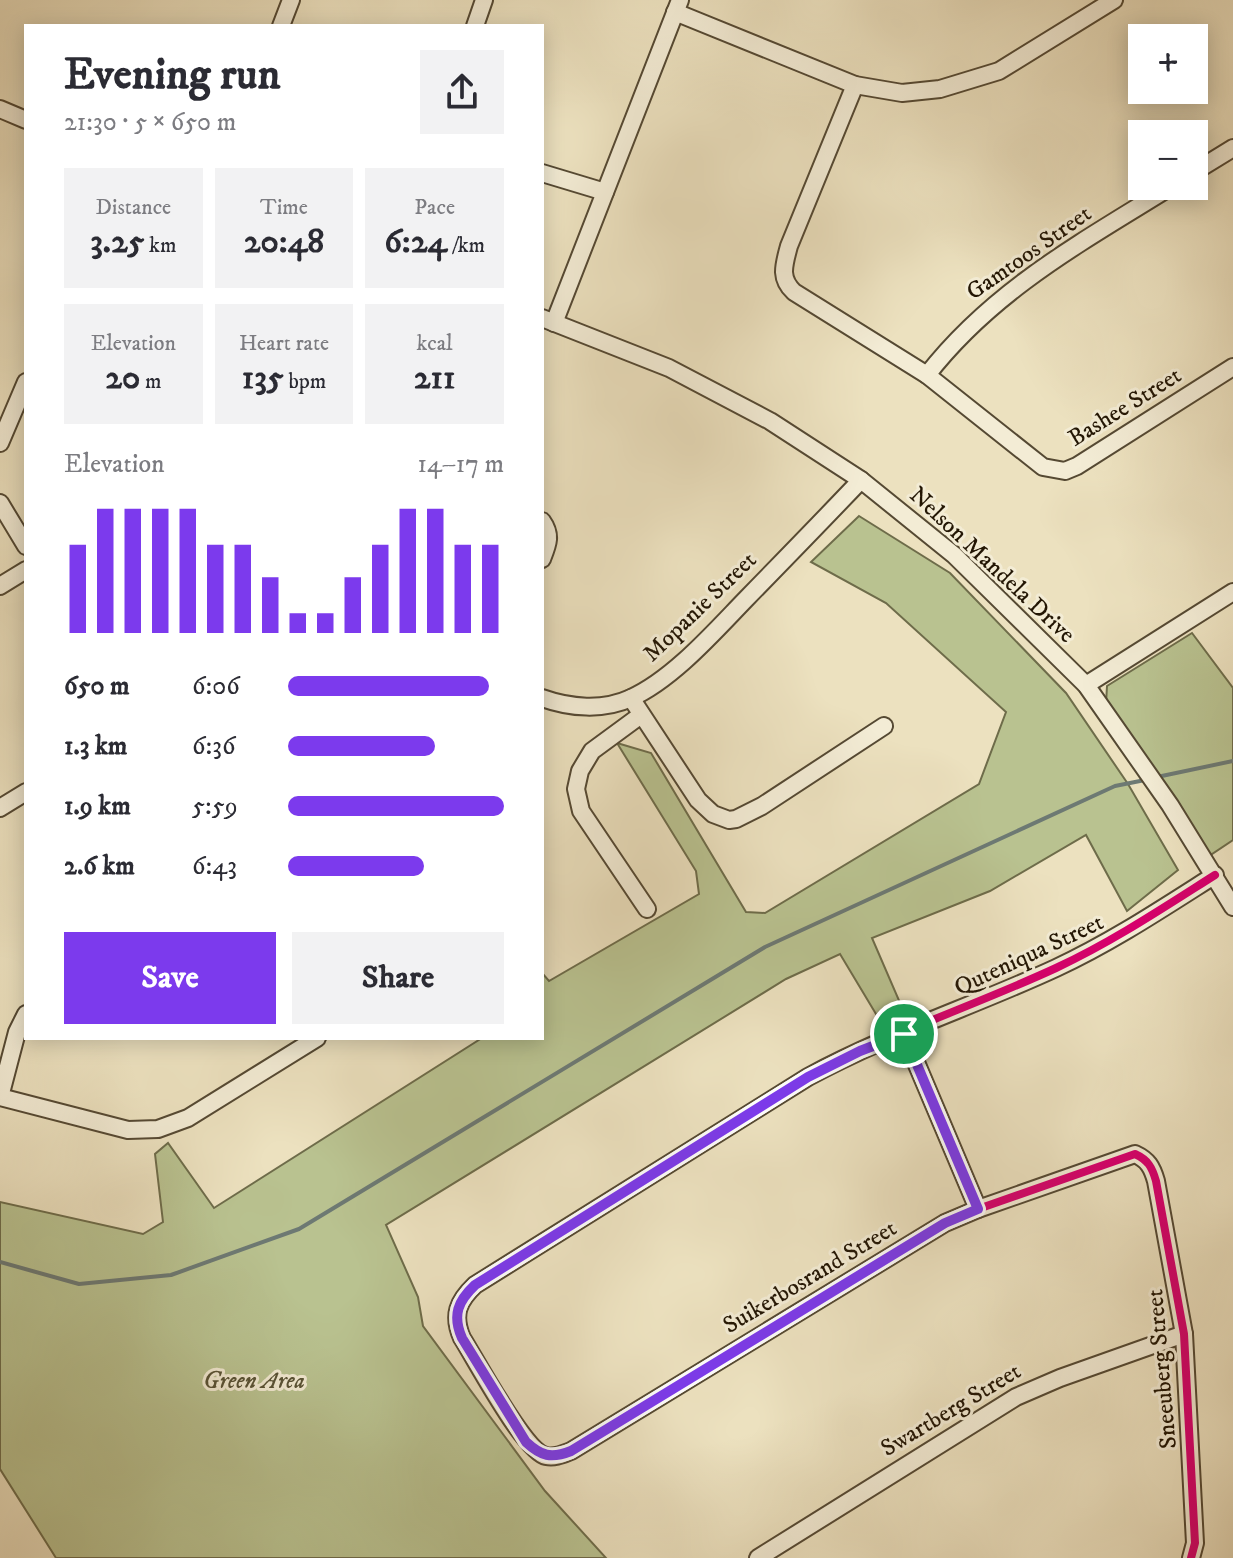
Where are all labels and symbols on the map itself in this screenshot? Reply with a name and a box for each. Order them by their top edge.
street label: Gamtoos Street [961,199,1098,307]
street label: Bashee Street [1063,360,1187,454]
street label: Nelson Mandela Drive [903,480,1081,650]
street label: Mopanie Street [637,545,763,669]
street label: Quteniqua Street [950,907,1109,1003]
pin [870,1000,938,1068]
street label: Suikerbosrand Street [718,1213,903,1341]
street label: Sneeuberg Street [1140,1288,1184,1450]
street label: Swartberg Street [875,1356,1027,1464]
park label: Green Area [203,1366,305,1396]

